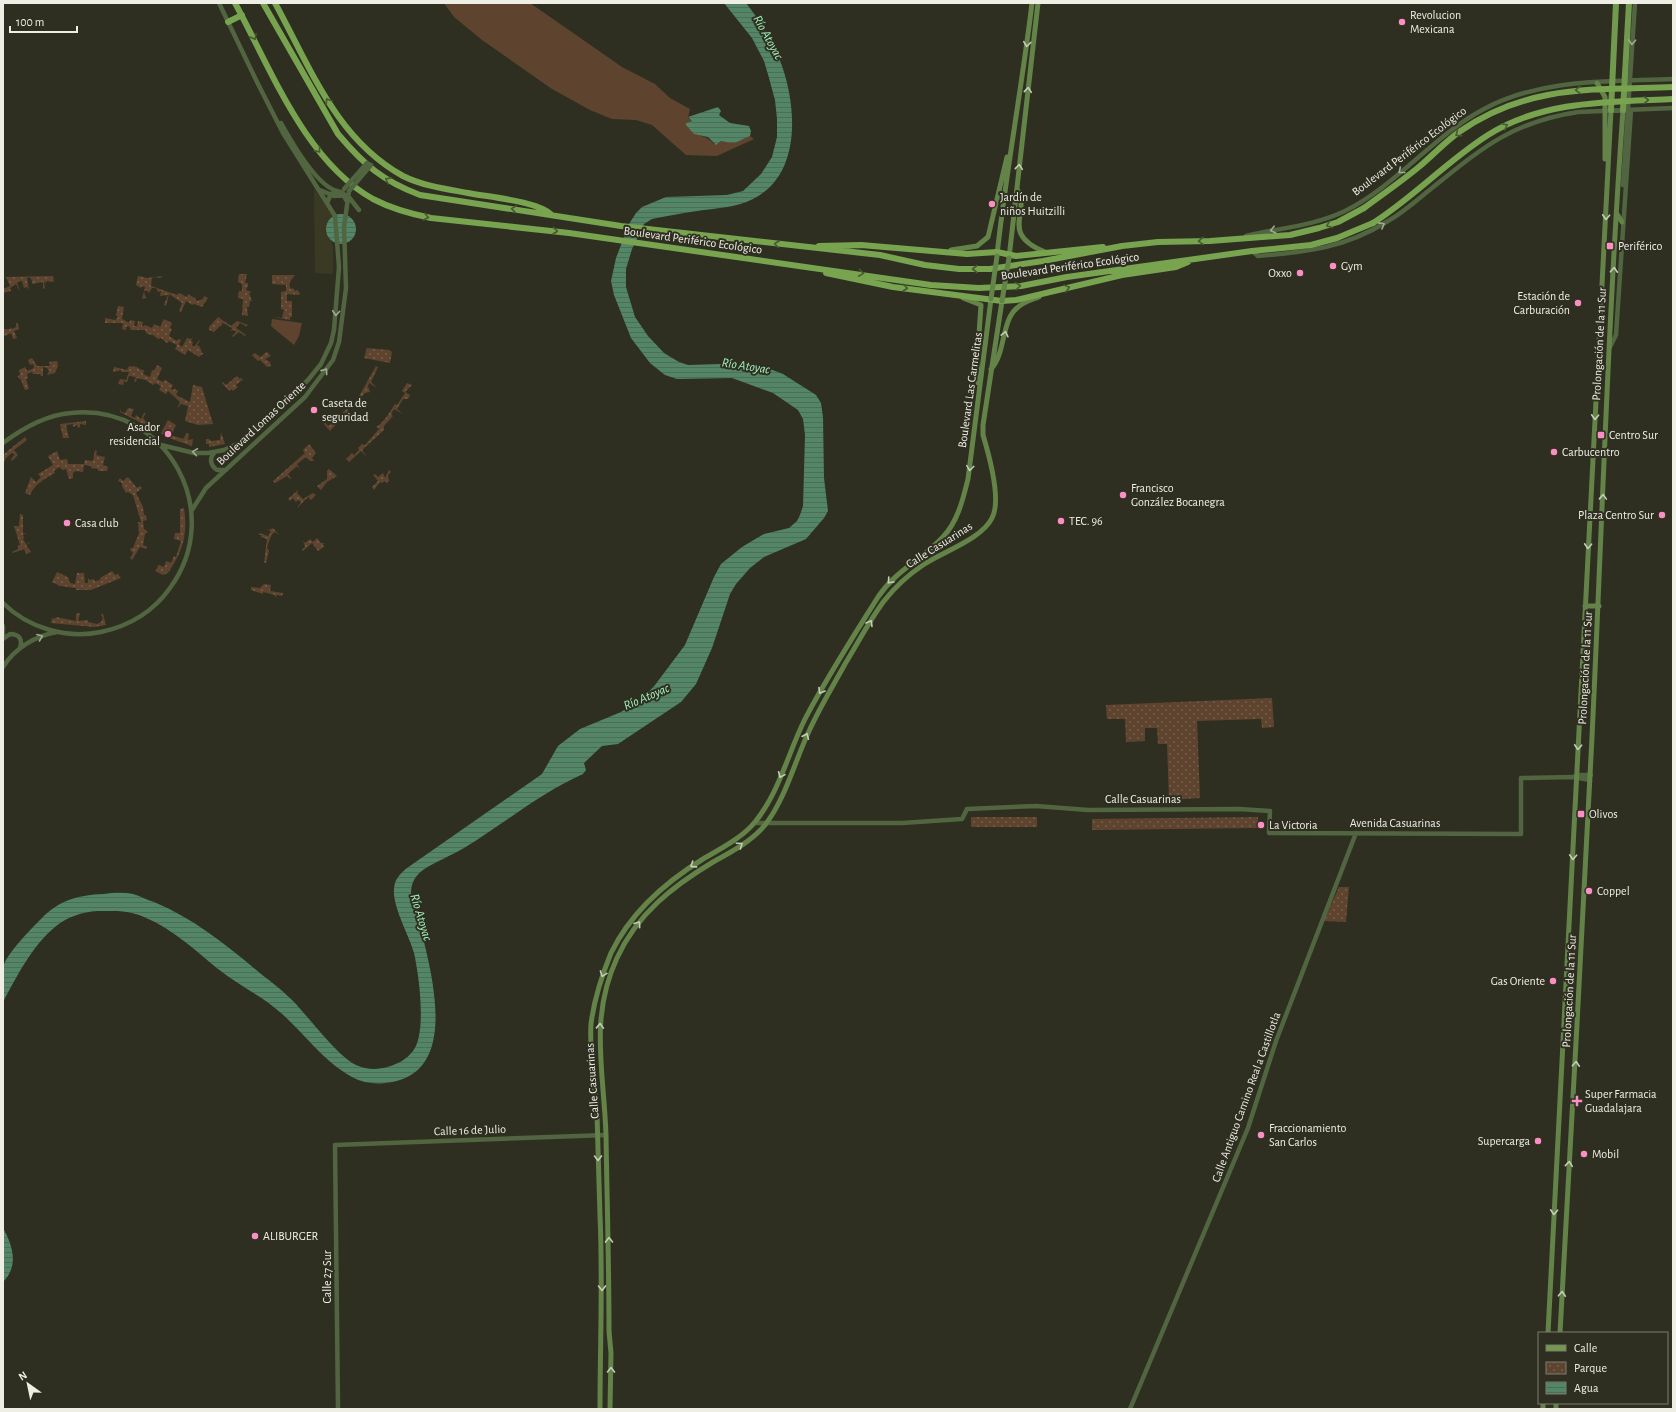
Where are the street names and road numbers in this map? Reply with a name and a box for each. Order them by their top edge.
street label: Boulevard Periférico Ecológico [1350,104,1468,198]
street label: Boulevard Periférico Ecológico [623,224,763,256]
street label: Boulevard Periférico Ecológico [1000,250,1140,282]
street label: Prolongación de la 11 Sur [1590,287,1608,401]
street label: Boulevard Las Carmelitas [956,331,984,449]
street label: Boulevard Lomas Oriente [214,379,308,467]
street label: Calle Casuarinas [904,520,974,570]
street label: Prolongación de la 11 Sur [1576,611,1594,725]
street label: Calle Casuarinas [1105,793,1181,805]
street label: Avenida Casuarinas [1350,817,1440,829]
street label: Prolongación de la 11 Sur [1560,934,1578,1048]
street label: Calle Antiguo Camino Real a Castillotla [1210,1010,1283,1184]
street label: Calle Casuarinas [583,1043,601,1119]
street label: Calle 16 de Julio [434,1123,506,1137]
street label: Calle 27 Sur [321,1250,333,1304]

